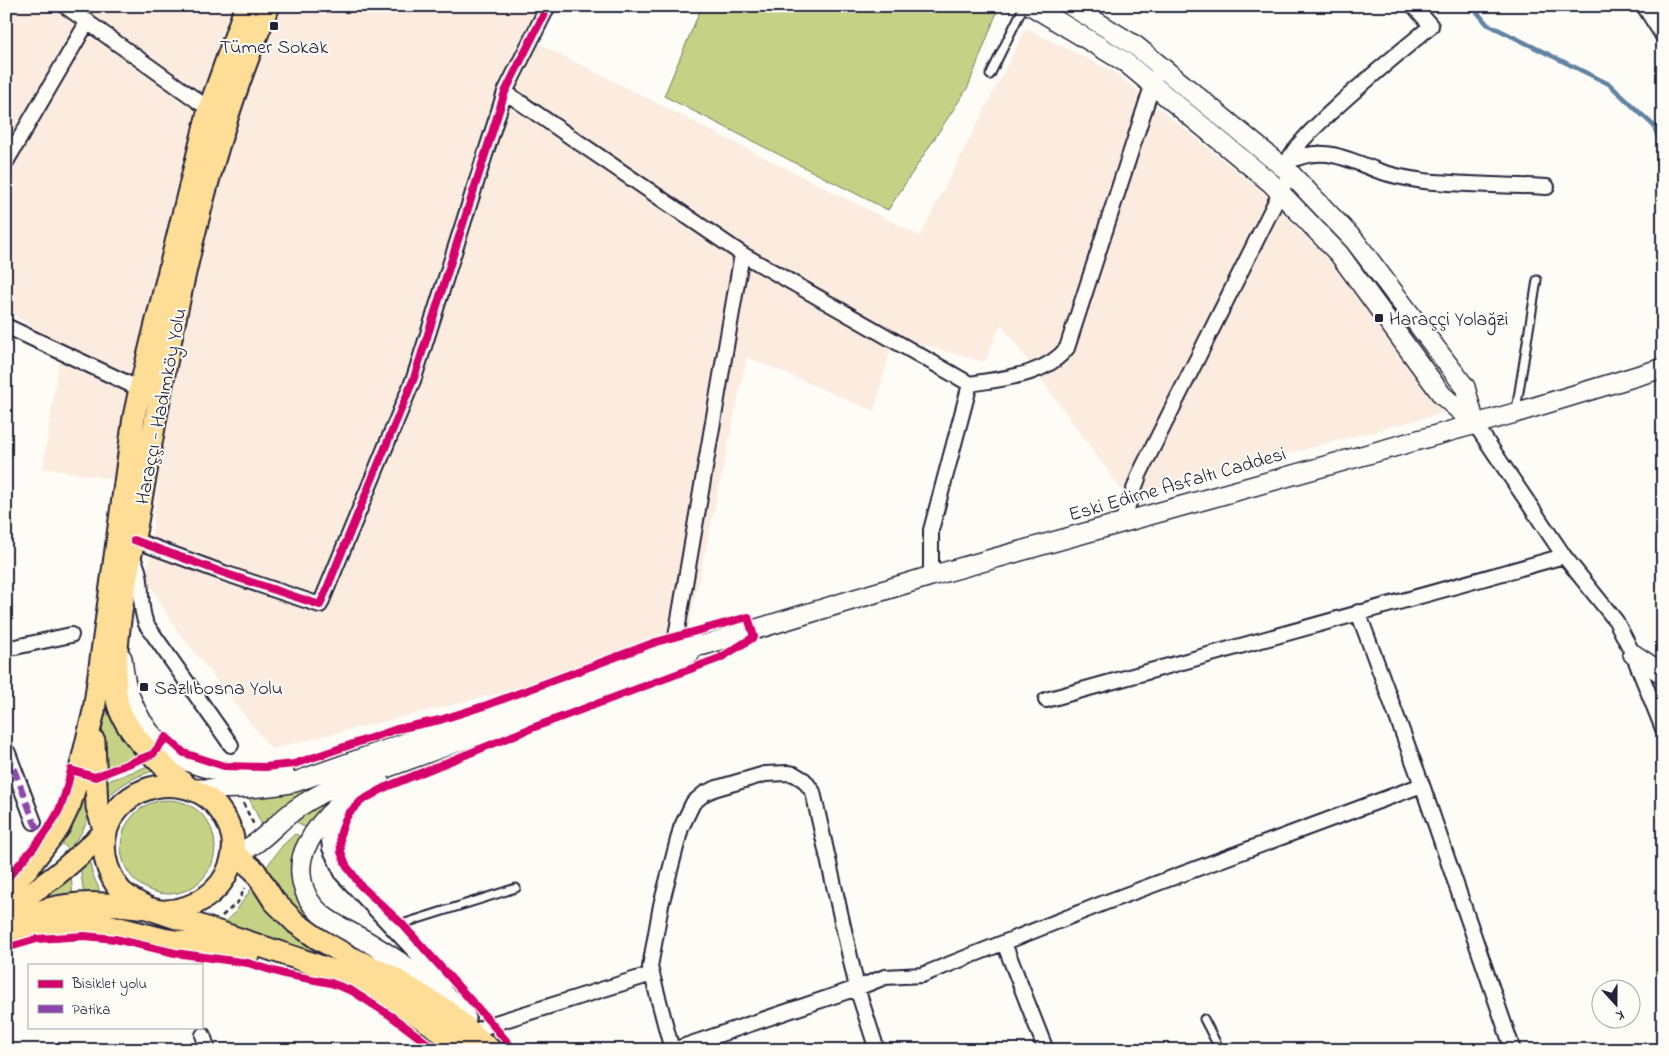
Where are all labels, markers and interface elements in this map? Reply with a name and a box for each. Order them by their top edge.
marker: Tümer Sokak [268,20,280,32]
place label: Tümer Sokak [220,34,328,63]
street label: Haraççı - Hadımköy Yolu [129,306,196,507]
place label: Haraççi Yolağzi [1389,306,1508,336]
marker: Haraççi Yolağzi [1373,312,1385,324]
street label: Eski Edirne Asfaltı Caddesi [1066,440,1290,530]
place label: Sazlıbosna Yolu [154,675,283,704]
marker: Sazlıbosna Yolu [138,681,150,693]
legend [28,964,202,1028]
text: Bisiklet yolu [71,973,147,996]
north arrow [1592,978,1642,1028]
text: Patika [72,999,110,1021]
text: K [1612,1004,1627,1026]

